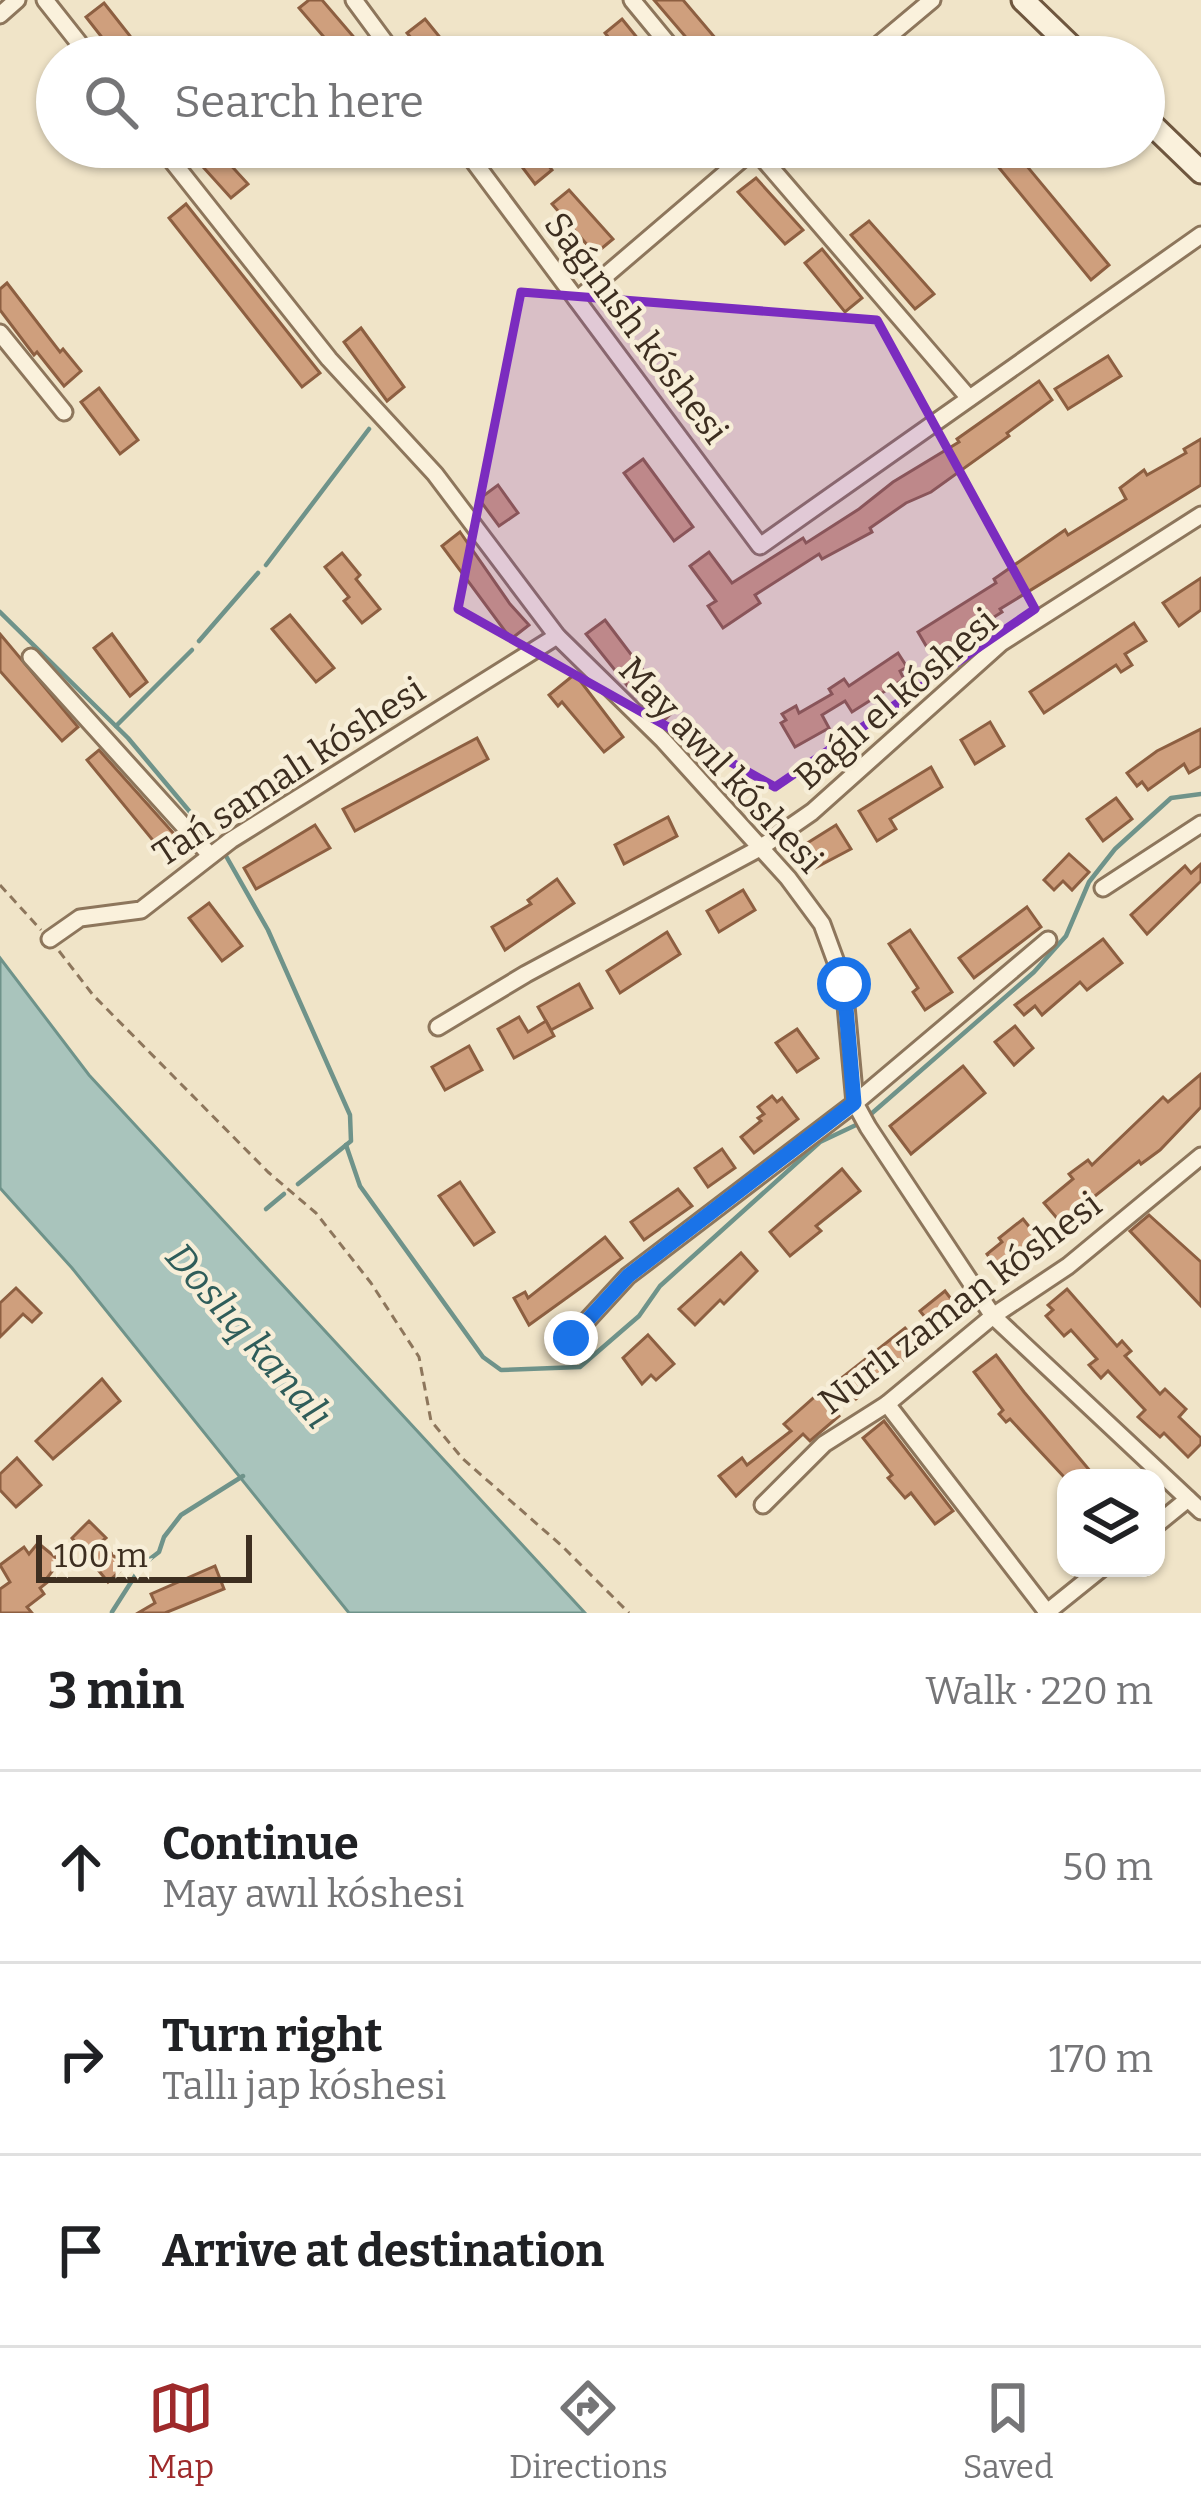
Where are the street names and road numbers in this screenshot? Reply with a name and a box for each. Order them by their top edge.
street label: Saǵınısh kóshesi [535,204,737,452]
street label: Baǵlı el kóshesi [786,599,1006,799]
street label: May awıl kóshesi [610,648,832,882]
street label: Tań samalı kóshesi [145,668,433,876]
street label: Nurlı zaman kóshesi [810,1182,1110,1424]

